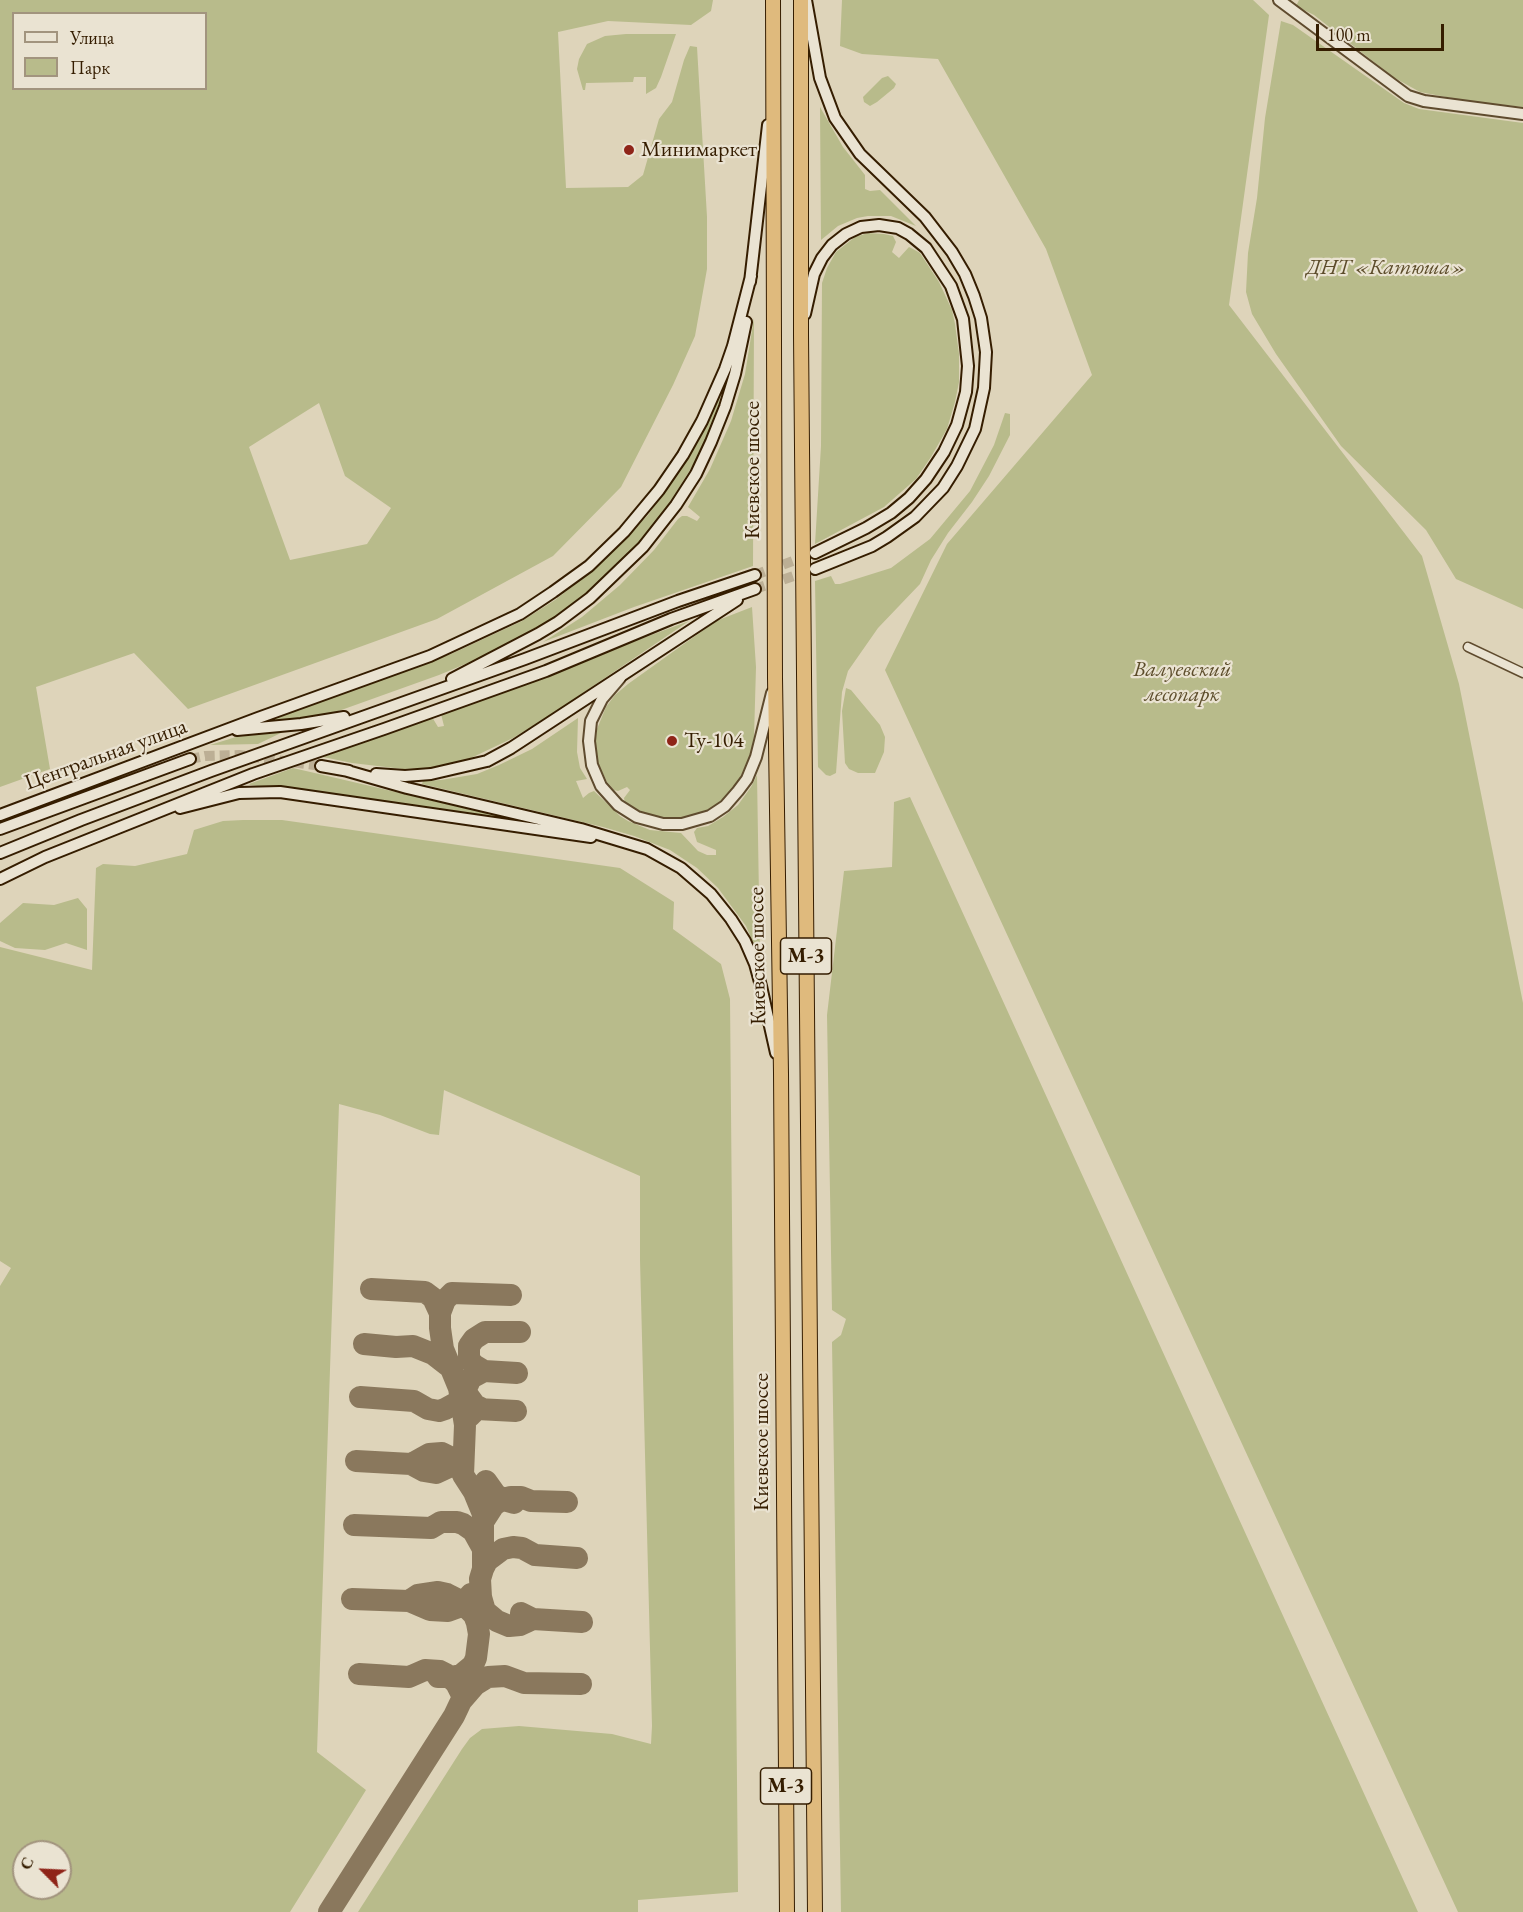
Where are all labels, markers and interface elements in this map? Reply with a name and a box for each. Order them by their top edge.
legend [12,12,207,90]
scale bar [1319,12,1446,50]
text: 100 m [1327,23,1371,46]
text: Улица [70,26,114,49]
text: Парк [70,56,110,79]
place label: Минимаркет [641,137,757,163]
marker: Минимаркет [622,143,636,157]
park label: ДНТ «Катюша» [1306,255,1466,281]
street label: Киевское шоссе [740,401,766,539]
park label: Валуевский лесопарк [1133,657,1231,708]
street label: Центральная улица [21,713,191,797]
place label: Ту-104 [684,728,744,754]
marker: Ту-104 [665,734,679,748]
street label: Киевское шоссе [744,887,772,1025]
road number: М-3 [780,938,832,974]
street label: Киевское шоссе [749,1373,775,1511]
road number: М-3 [760,1768,812,1804]
north arrow [12,1840,72,1900]
text: С [15,1854,39,1873]

